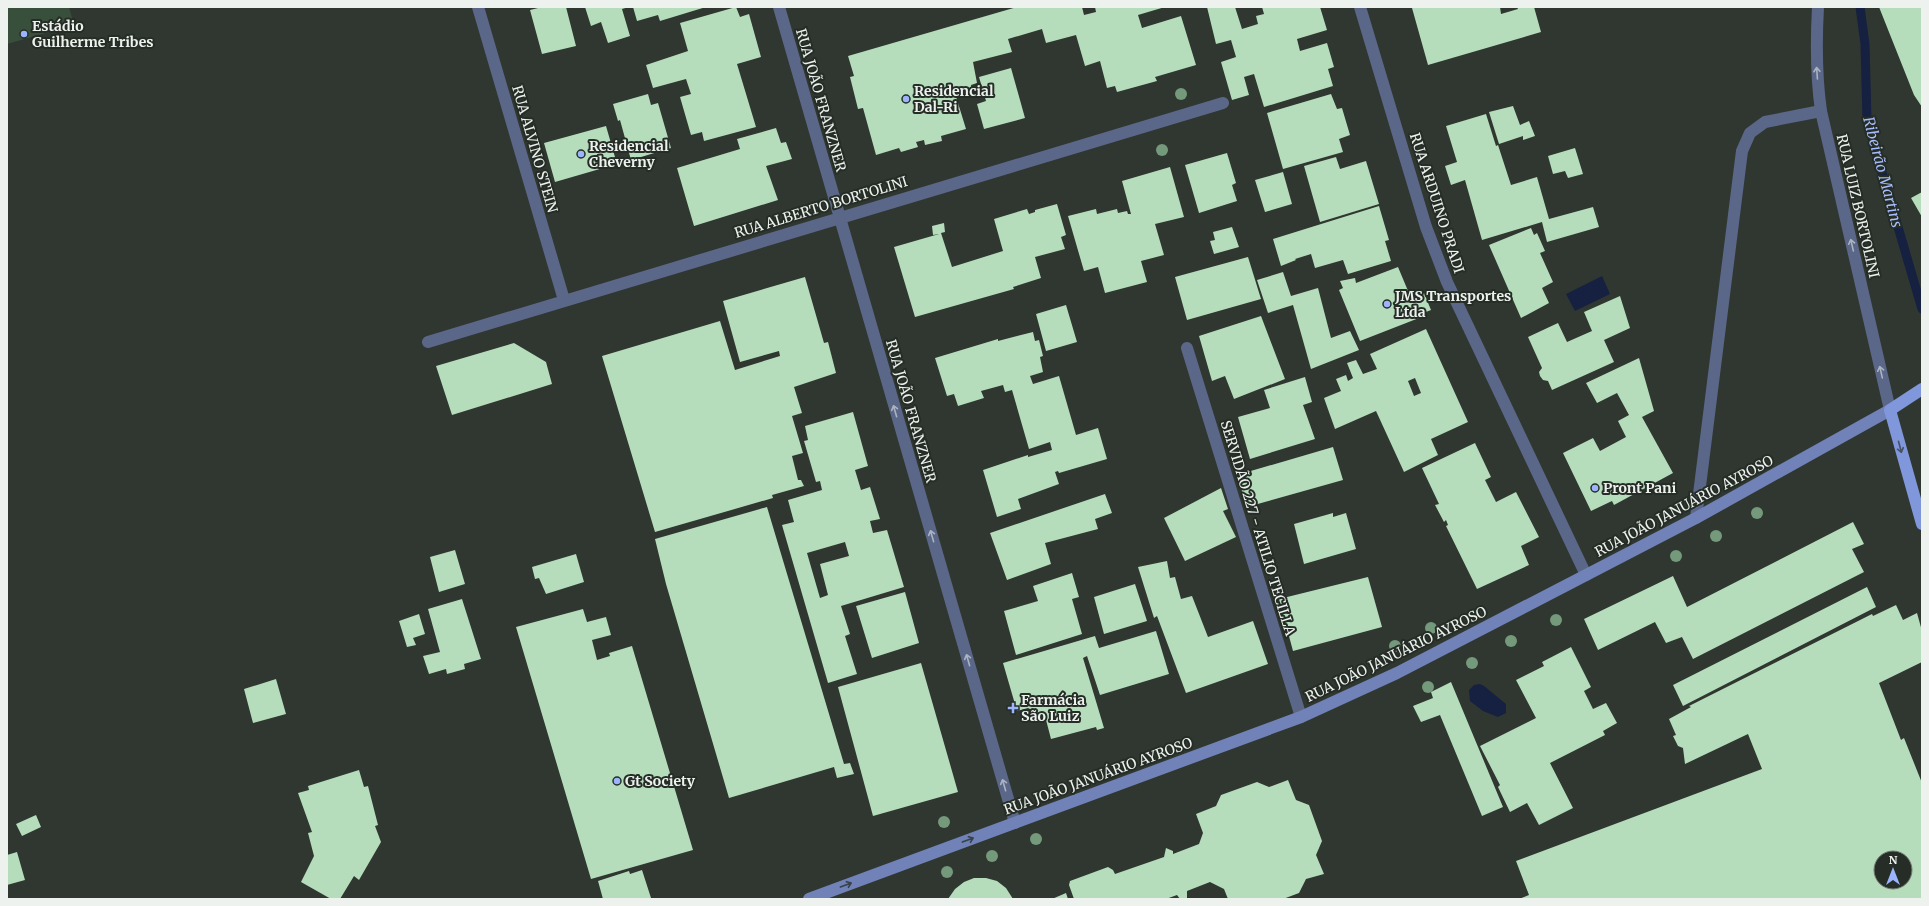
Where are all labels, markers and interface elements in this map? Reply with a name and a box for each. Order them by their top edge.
place label: Estádio Guilherme Tribes [32,17,154,51]
street label: RUA JOÃO FRANZNER [792,26,850,174]
marker: Estádio Guilherme Tribes [19,29,29,39]
one-way arrow [1813,67,1820,80]
place label: Residencial Dal-Ri [914,82,994,116]
street label: RUA ALVINO STEIN [508,83,562,215]
marker: Residencial Dal-Ri [901,94,911,104]
water label: Ribeirão Martins [1859,114,1907,230]
street label: RUA ARDUINO PRADI [1406,130,1468,276]
street label: RUA LUIZ BORTOLINI [1833,132,1883,280]
place label: Residencial Cheverny [589,137,669,171]
marker: Residencial Cheverny [576,149,586,159]
street label: RUA ALBERTO BORTOLINI [732,172,910,242]
one-way arrow [1847,239,1855,252]
place label: JMS Transportes Ltda [1394,287,1511,321]
marker: JMS Transportes Ltda [1382,299,1392,309]
street label: RUA JOÃO FRANZNER [882,337,940,485]
one-way arrow [1877,365,1884,378]
one-way arrow [891,404,898,417]
street label: SERVIDÃO 227 - ATILIO TECILLA [1217,418,1299,638]
one-way arrow [1896,441,1904,454]
street label: RUA JOÃO JANUÁRIO AYROSO [1592,451,1776,561]
place label: Pront Pani [1603,479,1677,497]
marker: Pront Pani [1590,483,1600,493]
one-way arrow [928,529,935,542]
street label: RUA JOÃO JANUÁRIO AYROSO [1302,602,1490,706]
one-way arrow [964,654,971,667]
place label: Farmácia São Luiz [1021,691,1085,725]
marker: Farmácia São Luiz [1008,703,1018,713]
street label: RUA JOÃO JANUÁRIO AYROSO [1001,733,1195,819]
place label: Gt Society [625,772,696,790]
marker: Gt Society [612,776,622,786]
one-way arrow [1000,779,1007,792]
one-way arrow [961,836,973,844]
north arrow [1873,850,1913,890]
text: N [1889,853,1898,867]
one-way arrow [839,881,851,889]

